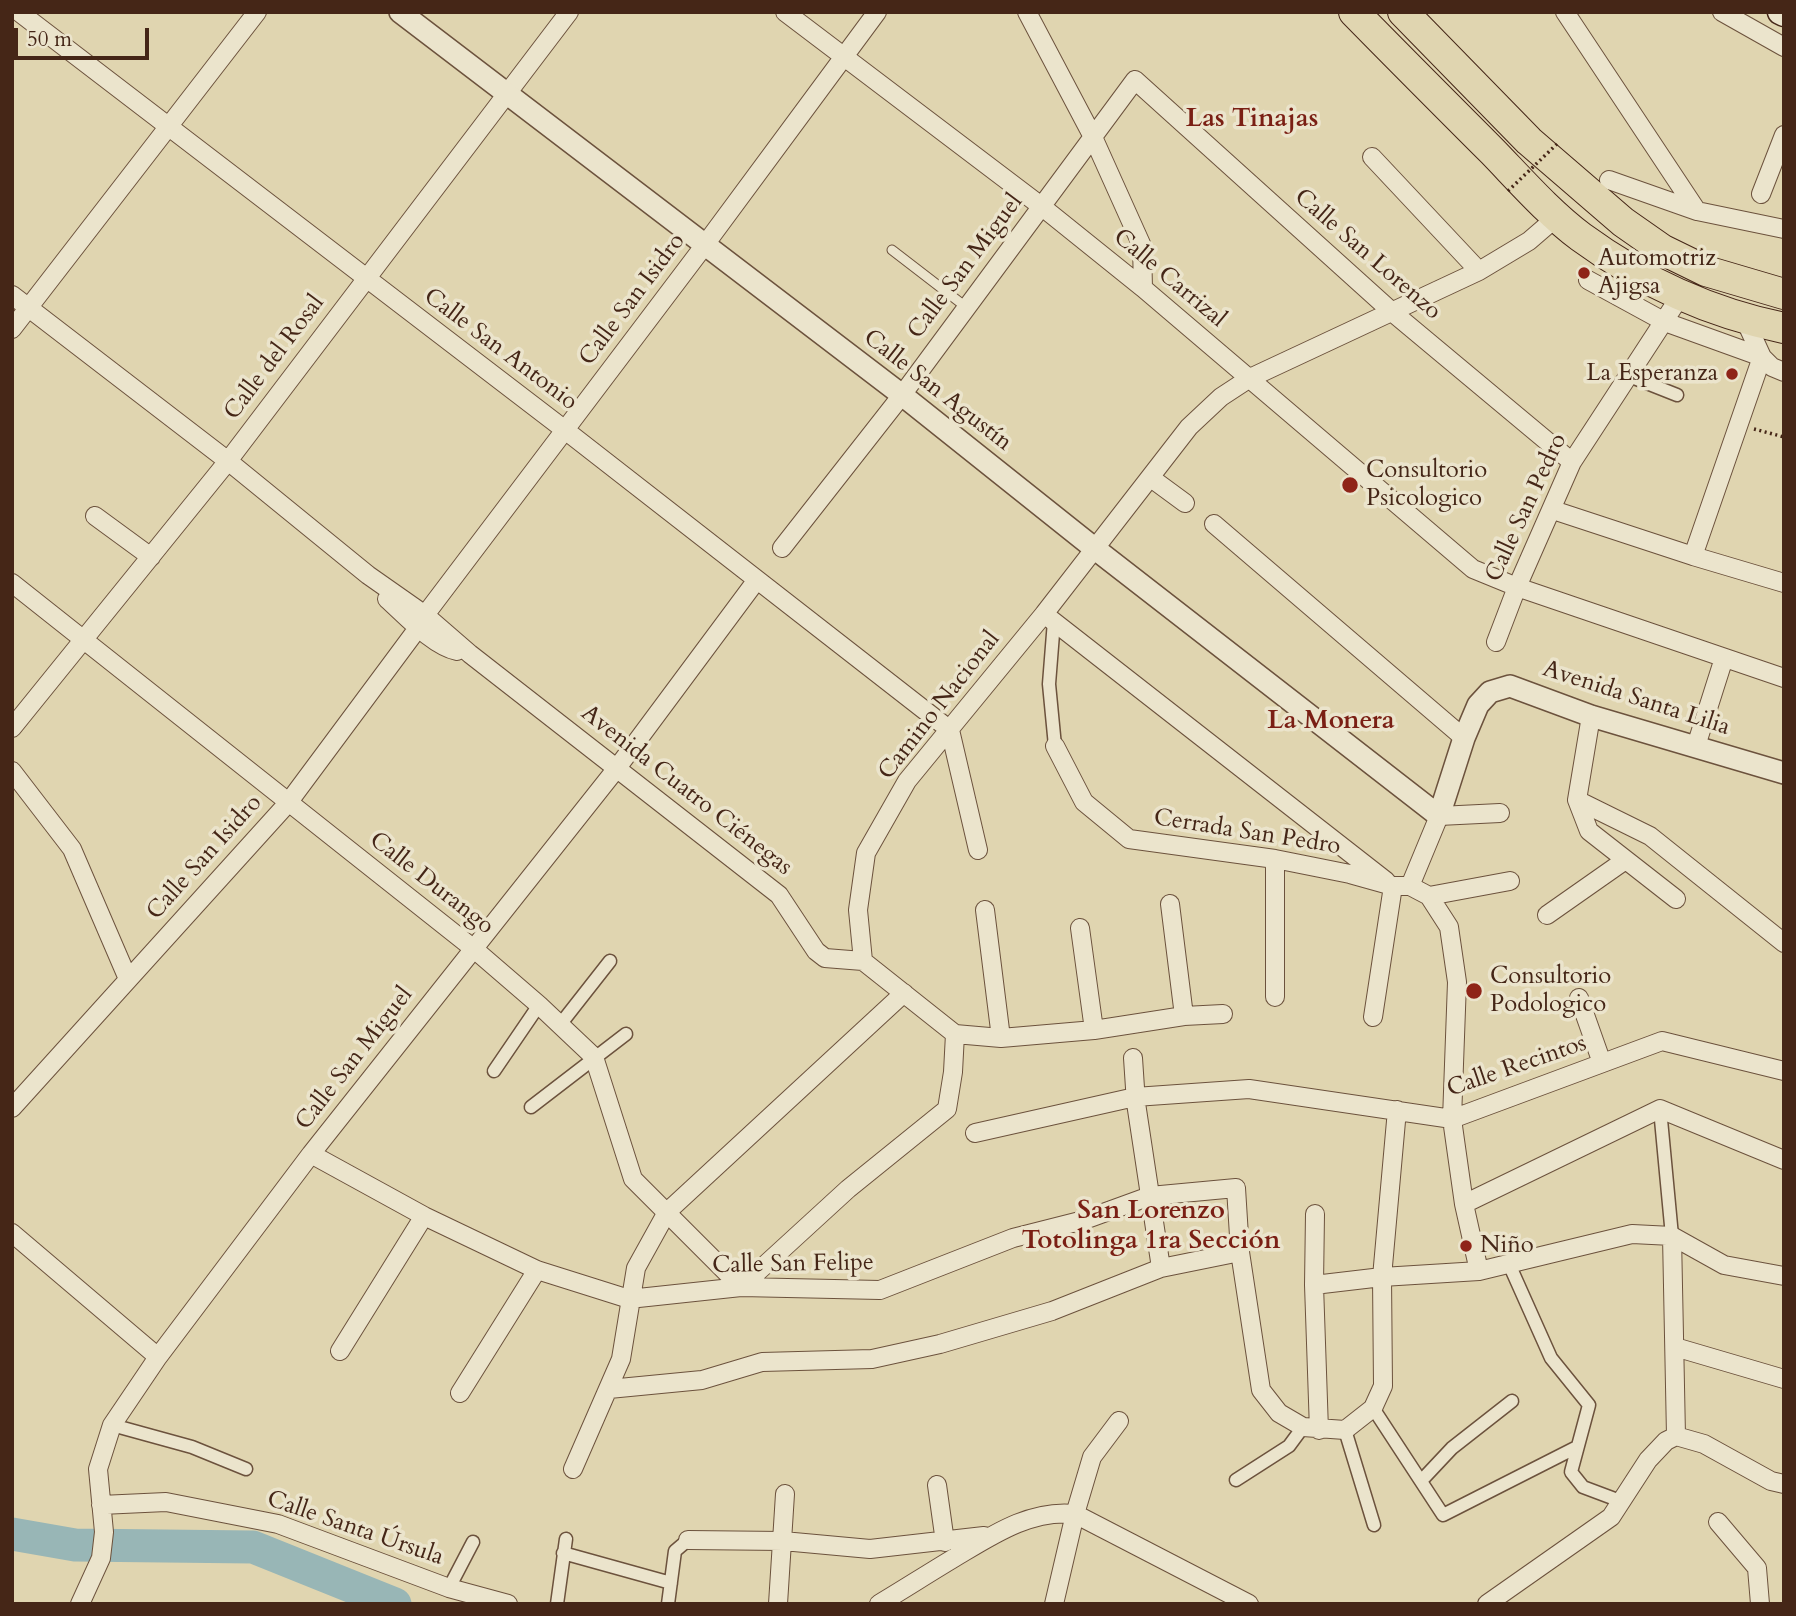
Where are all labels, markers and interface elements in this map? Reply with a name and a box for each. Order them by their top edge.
scale bar [18,14,152,58]
text: 50 m [27,25,72,54]
district label: Las Tinajas [1186,104,1318,136]
street label: Calle San Lorenzo [1288,183,1446,327]
street label: Calle San Miguel [902,189,1030,345]
street label: Calle Carrizal [1107,223,1231,335]
street label: Calle San Isidro [574,228,692,372]
place label: Automotriz Ajigsa [1598,245,1716,301]
marker: Automotriz Ajigsa [1576,265,1592,281]
street label: Calle San Antonio [417,283,583,417]
street label: Calle del Rosal [219,290,331,426]
street label: Calle San Agustín [857,324,1017,458]
place label: La Esperanza [1586,360,1718,388]
marker: La Esperanza [1724,366,1740,382]
street label: Calle San Pedro [1480,429,1574,587]
place label: Consultorio Psicologico [1366,457,1487,513]
marker: Consultorio Psicologico [1340,475,1360,495]
street label: Camino Nacional [873,626,1007,786]
street label: Avenida Santa Lilia [1539,655,1733,743]
street label: Avenida Cuatro Ciénegas [575,700,797,882]
district label: La Monera [1267,706,1395,738]
street label: Calle San Isidro [141,790,269,926]
street label: Cerrada San Pedro [1152,804,1342,862]
street label: Calle Durango [363,826,499,942]
place label: Consultorio Podologico [1490,963,1611,1019]
marker: Consultorio Podologico [1464,981,1484,1001]
street label: Calle San Miguel [290,982,420,1136]
street label: Calle Recintos [1443,1030,1591,1104]
district label: San Lorenzo Totolinga 1ra Sección [1022,1196,1280,1258]
place label: Niño [1480,1232,1534,1260]
marker: Niño [1458,1238,1474,1254]
street label: Calle San Felipe [712,1249,874,1281]
street label: Calle Santa Úrsula [263,1485,447,1573]

